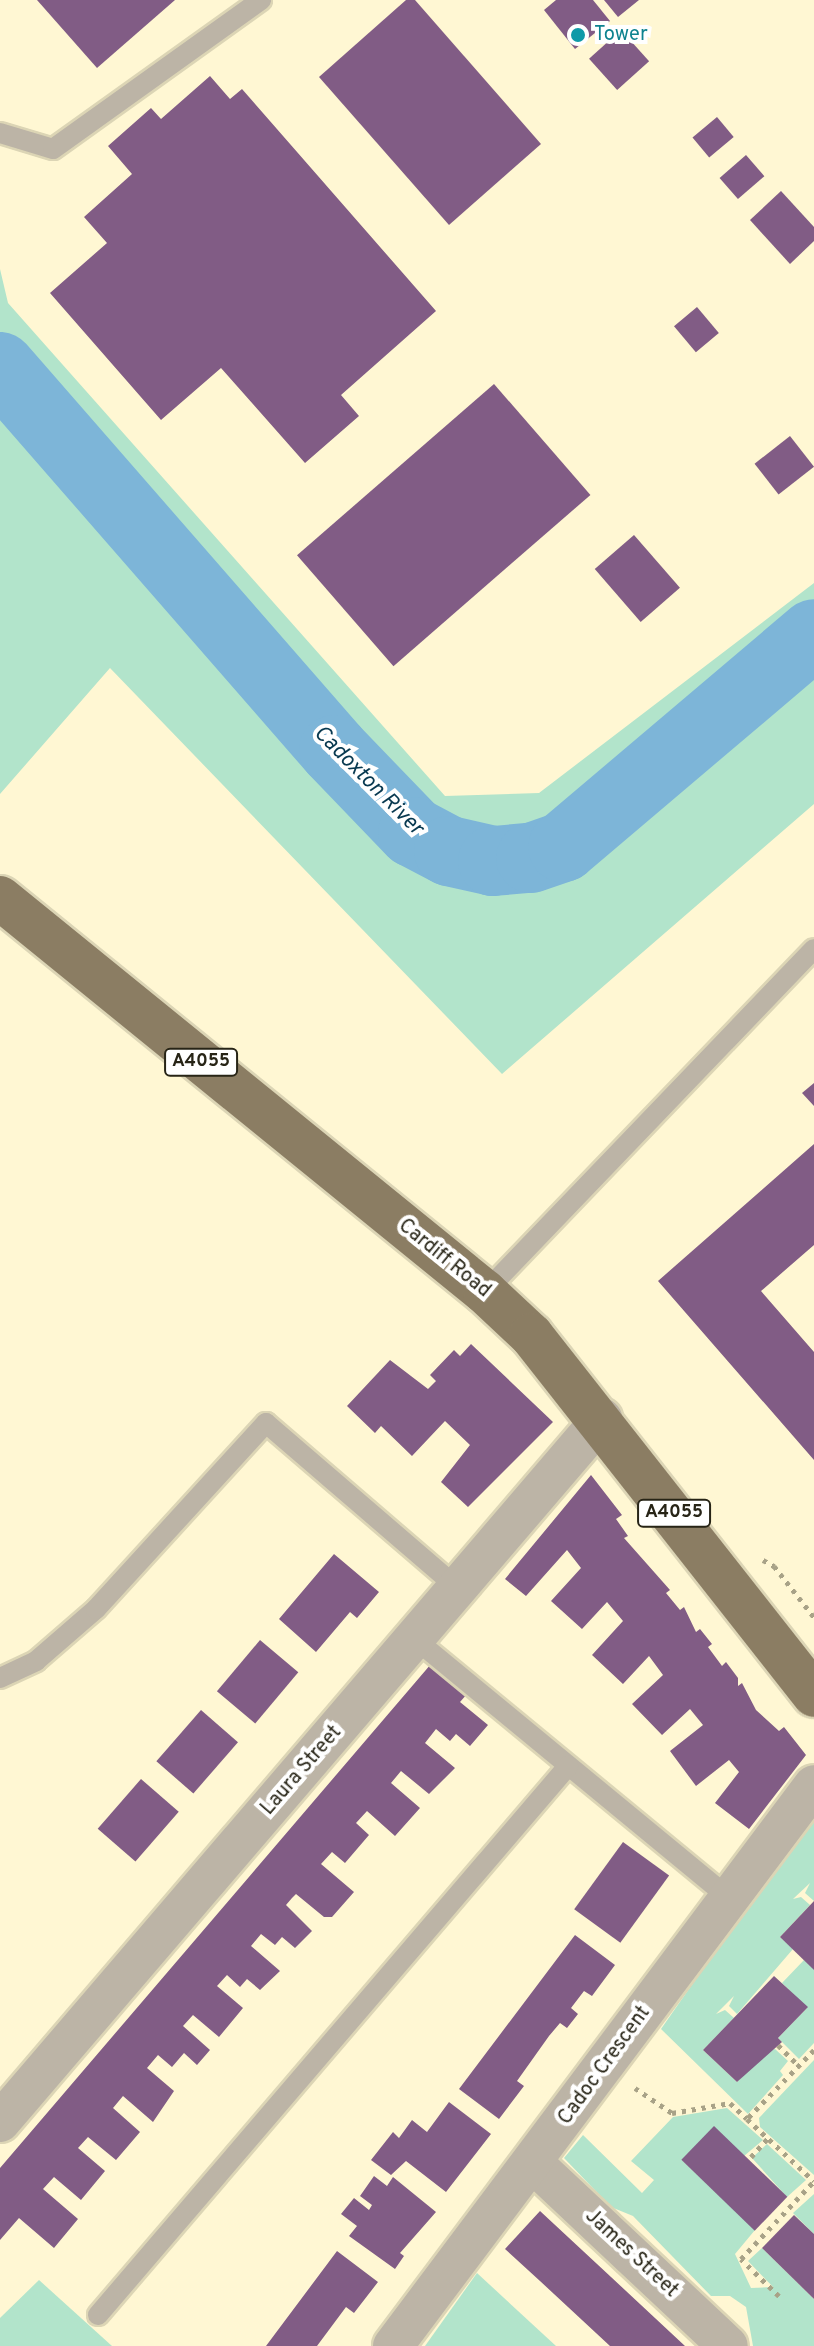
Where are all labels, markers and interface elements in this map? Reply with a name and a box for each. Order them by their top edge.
place label: Tower [594,23,648,47]
marker: Tower [569,26,587,44]
water label: Cadoxton River [307,720,429,842]
road number: A4055 [163,1048,239,1076]
street label: Cardiff Road [393,1214,495,1304]
road number: A4055 [636,1499,712,1527]
street label: Laura Street [257,1721,347,1821]
street label: Cadoc Crescent [554,2002,656,2130]
street label: James Street [579,2205,683,2303]

